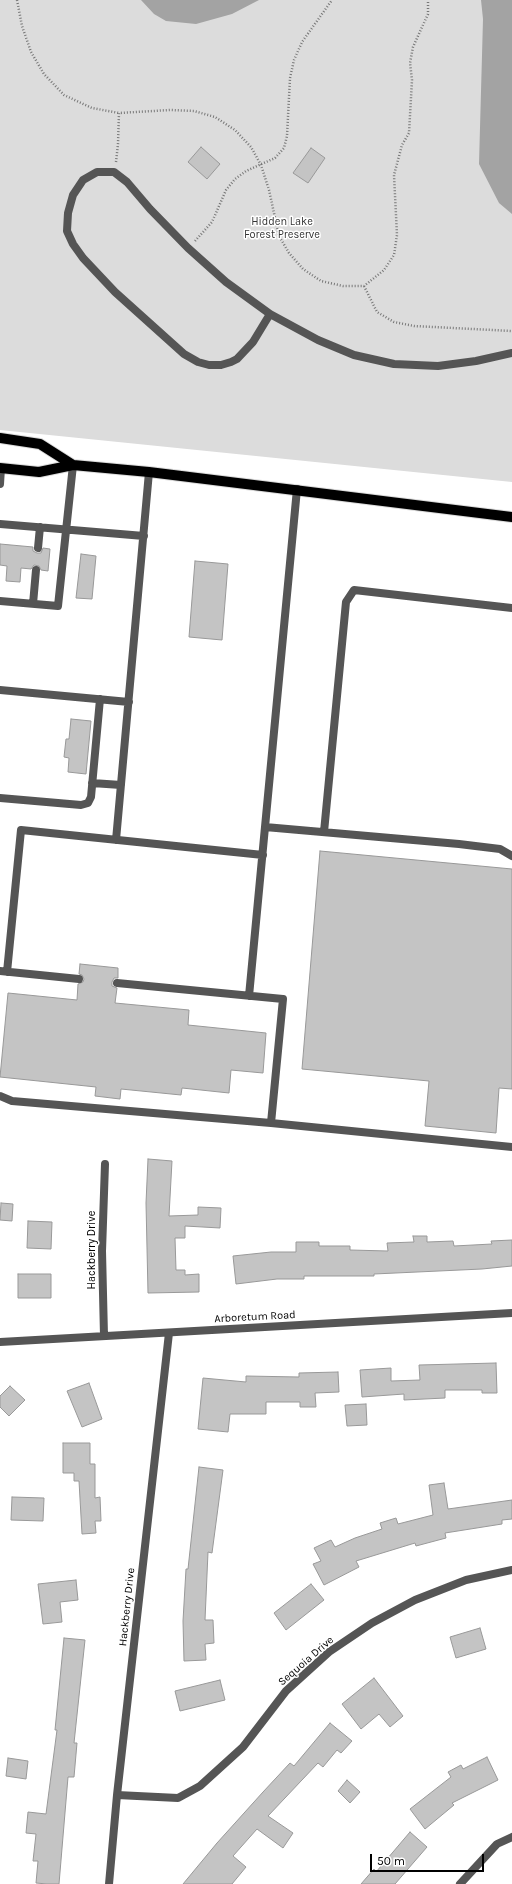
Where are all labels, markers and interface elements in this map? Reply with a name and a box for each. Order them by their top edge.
park label: Hidden Lake Forest Preserve [244,215,320,241]
street label: Hackberry Drive [85,1211,99,1289]
street label: Arboretum Road [214,1308,296,1326]
street label: Hackberry Drive [116,1567,138,1647]
street label: Sequoia Drive [276,1633,336,1689]
scale bar [372,1846,486,1872]
text: 50 m [377,1854,405,1868]

